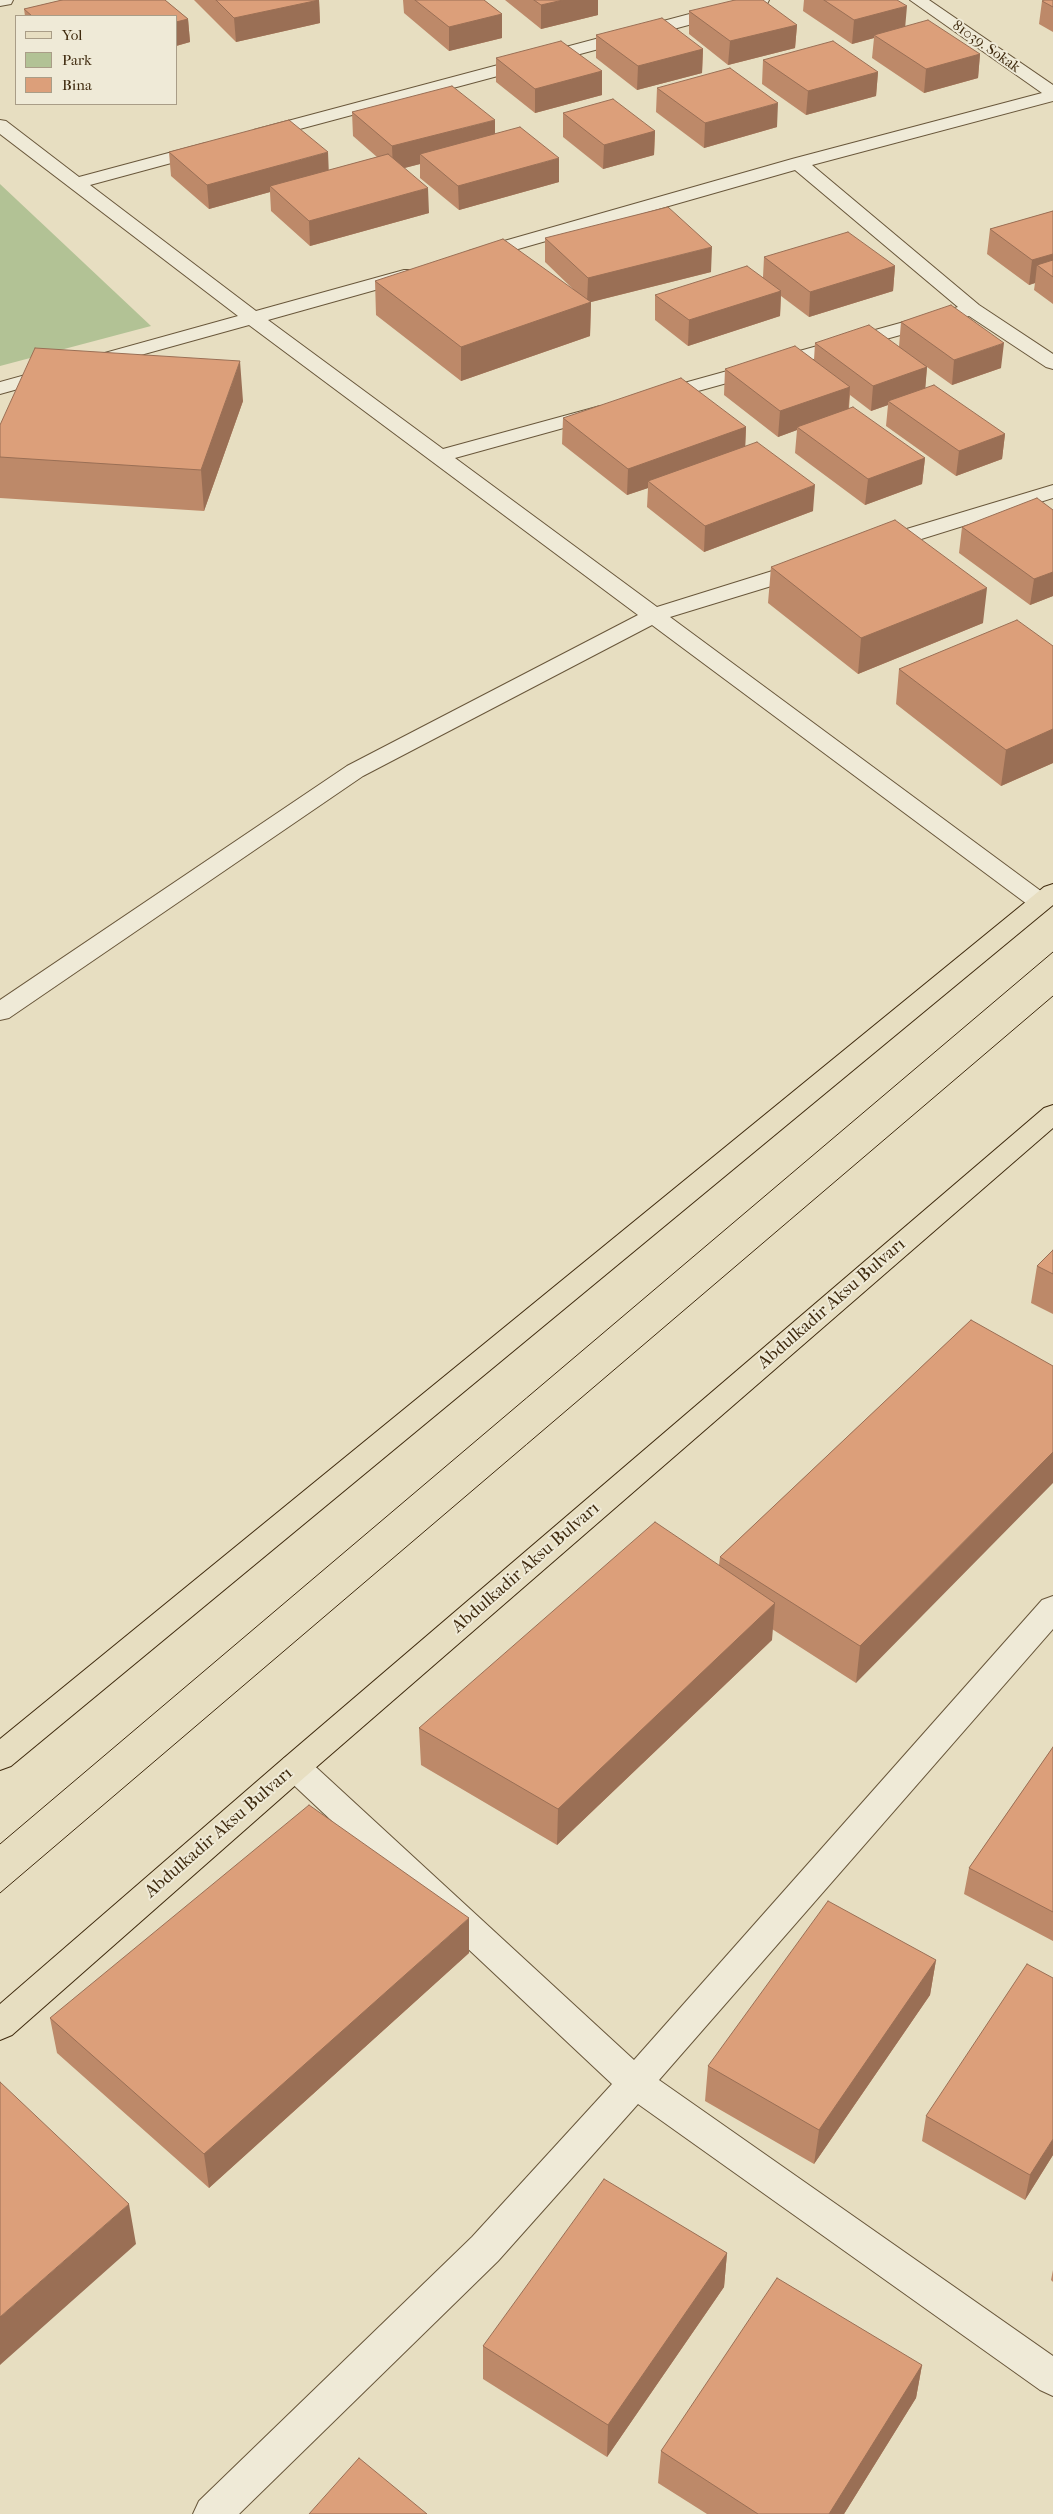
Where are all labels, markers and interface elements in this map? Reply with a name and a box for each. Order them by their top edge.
legend [15,15,178,105]
street label: 81039. Sokak [949,17,1023,77]
text: Yol [62,26,82,44]
text: Park [62,51,92,69]
text: Bina [62,76,92,94]
street label: Abdulkadir Aksu Bulvarı [754,1234,910,1374]
street label: Abdulkadir Aksu Bulvarı [448,1498,604,1638]
street label: Abdulkadir Aksu Bulvarı [141,1763,297,1903]

